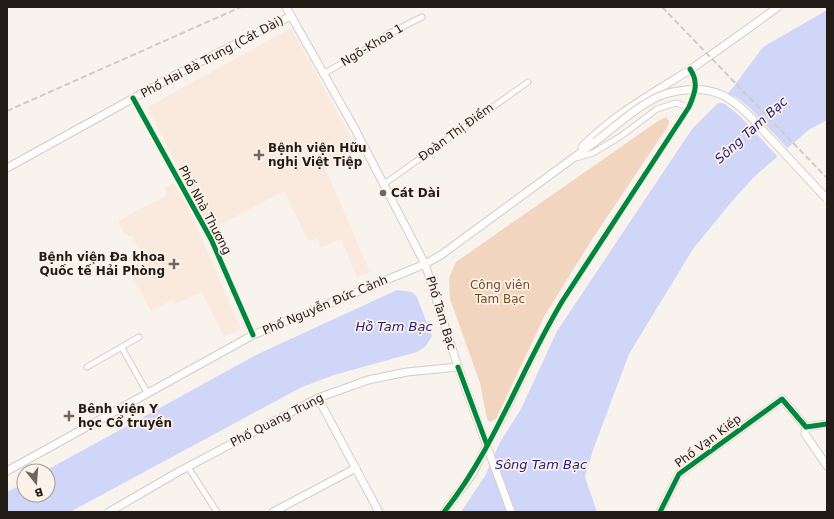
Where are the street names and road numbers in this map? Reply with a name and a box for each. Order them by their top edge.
street label: Phố Hai Bà Trưng (Cát Dài) [138,13,286,101]
street label: Ngõ-Khoa 1 [338,21,406,69]
street label: Đoàn Thị Điểm [416,100,496,164]
street label: Phố Nhà Thương [176,163,234,257]
street label: Phố Nguyễn Đức Cảnh [260,272,390,338]
street label: Phố Tam Bạc [423,274,459,352]
street label: Phố Quang Trung [228,390,326,450]
street label: Phố Vạn Kiếp [672,412,744,470]

